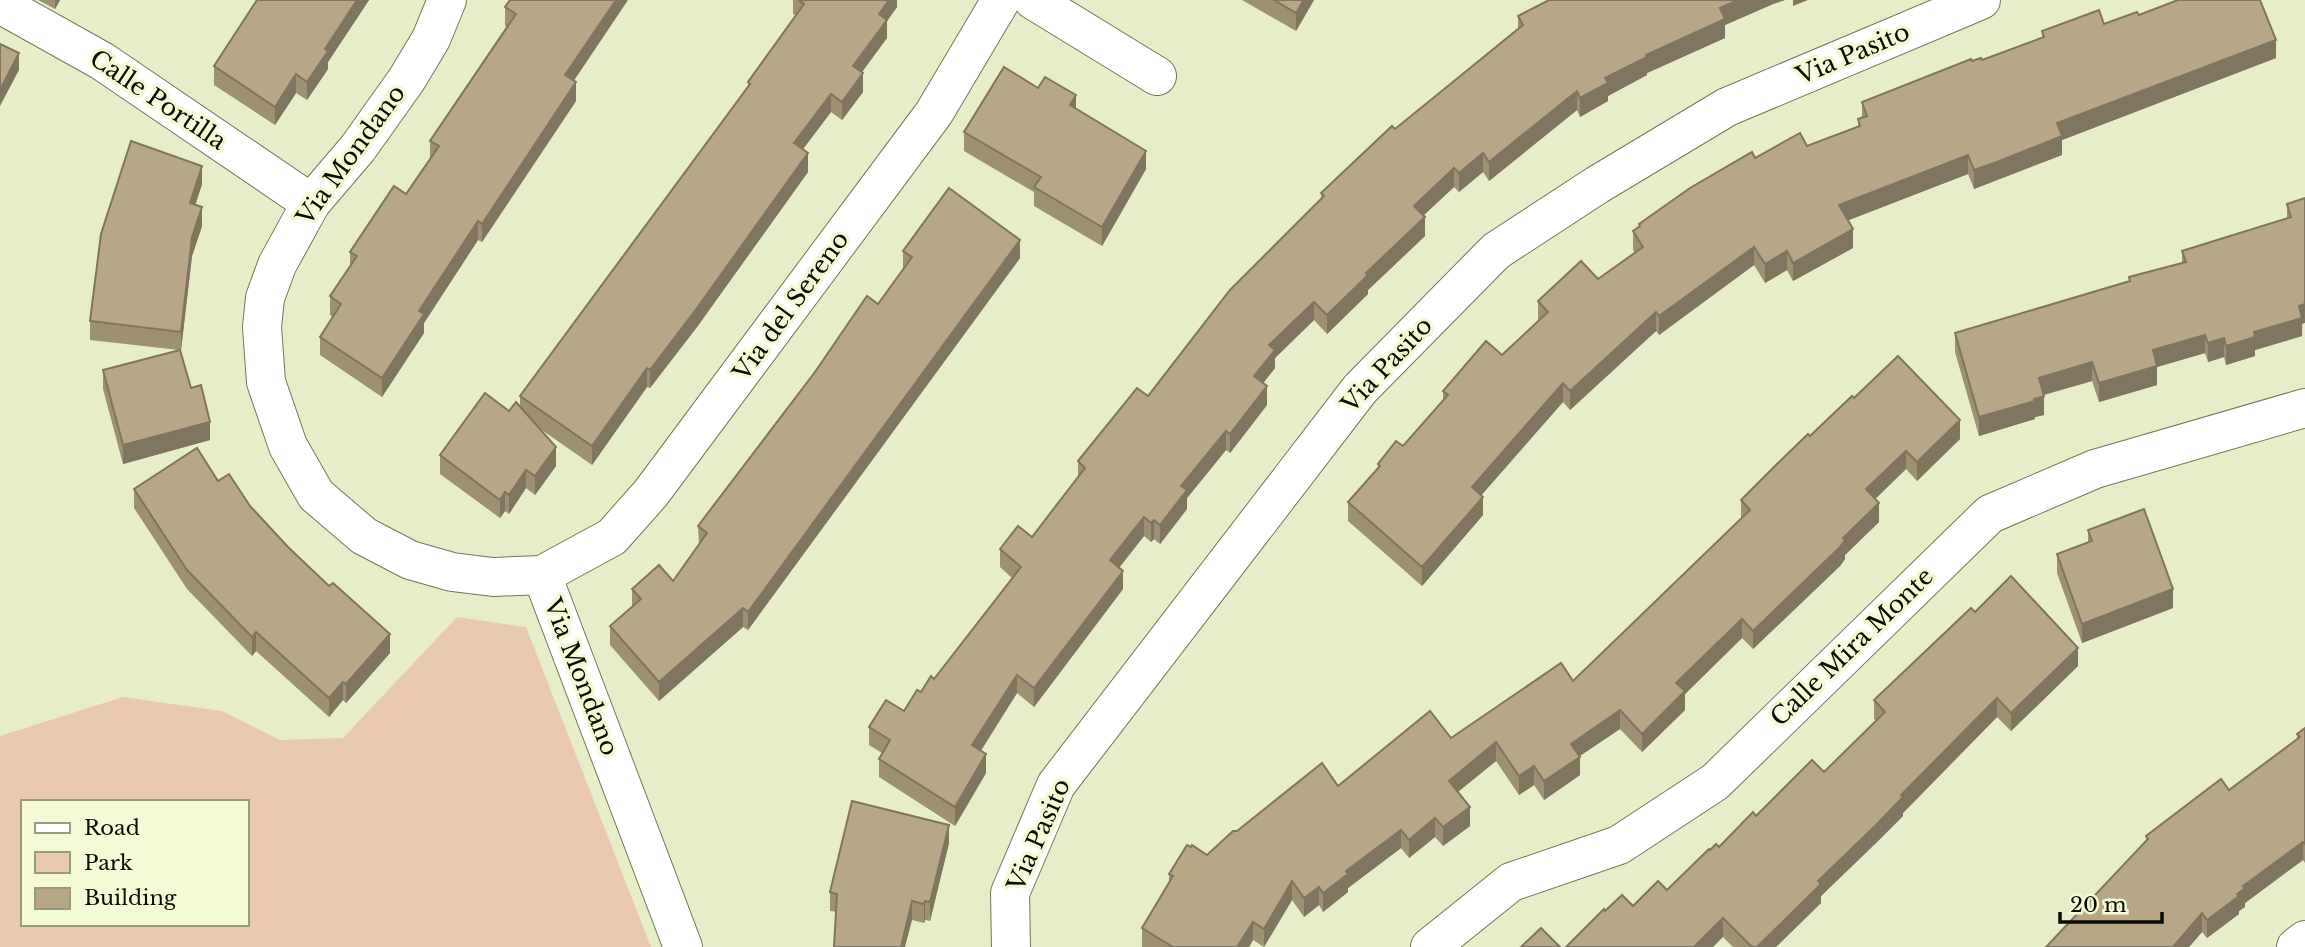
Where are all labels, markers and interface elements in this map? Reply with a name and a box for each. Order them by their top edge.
street label: Via Pasito [1791,17,1914,91]
street label: Calle Portilla [85,43,232,156]
street label: Via Mondano [289,79,411,231]
street label: Via del Sereno [726,225,855,387]
street label: Via Pasito [1334,311,1438,419]
street label: Calle Mira Monte [1764,562,1939,732]
street label: Via Mondano [538,593,625,760]
street label: Via Pasito [1000,774,1076,896]
legend [21,800,248,926]
text: Road [84,815,140,841]
text: Park [84,850,133,876]
scale bar [2060,880,2162,924]
text: Building [84,885,177,911]
text: 20 m [2070,892,2127,918]

